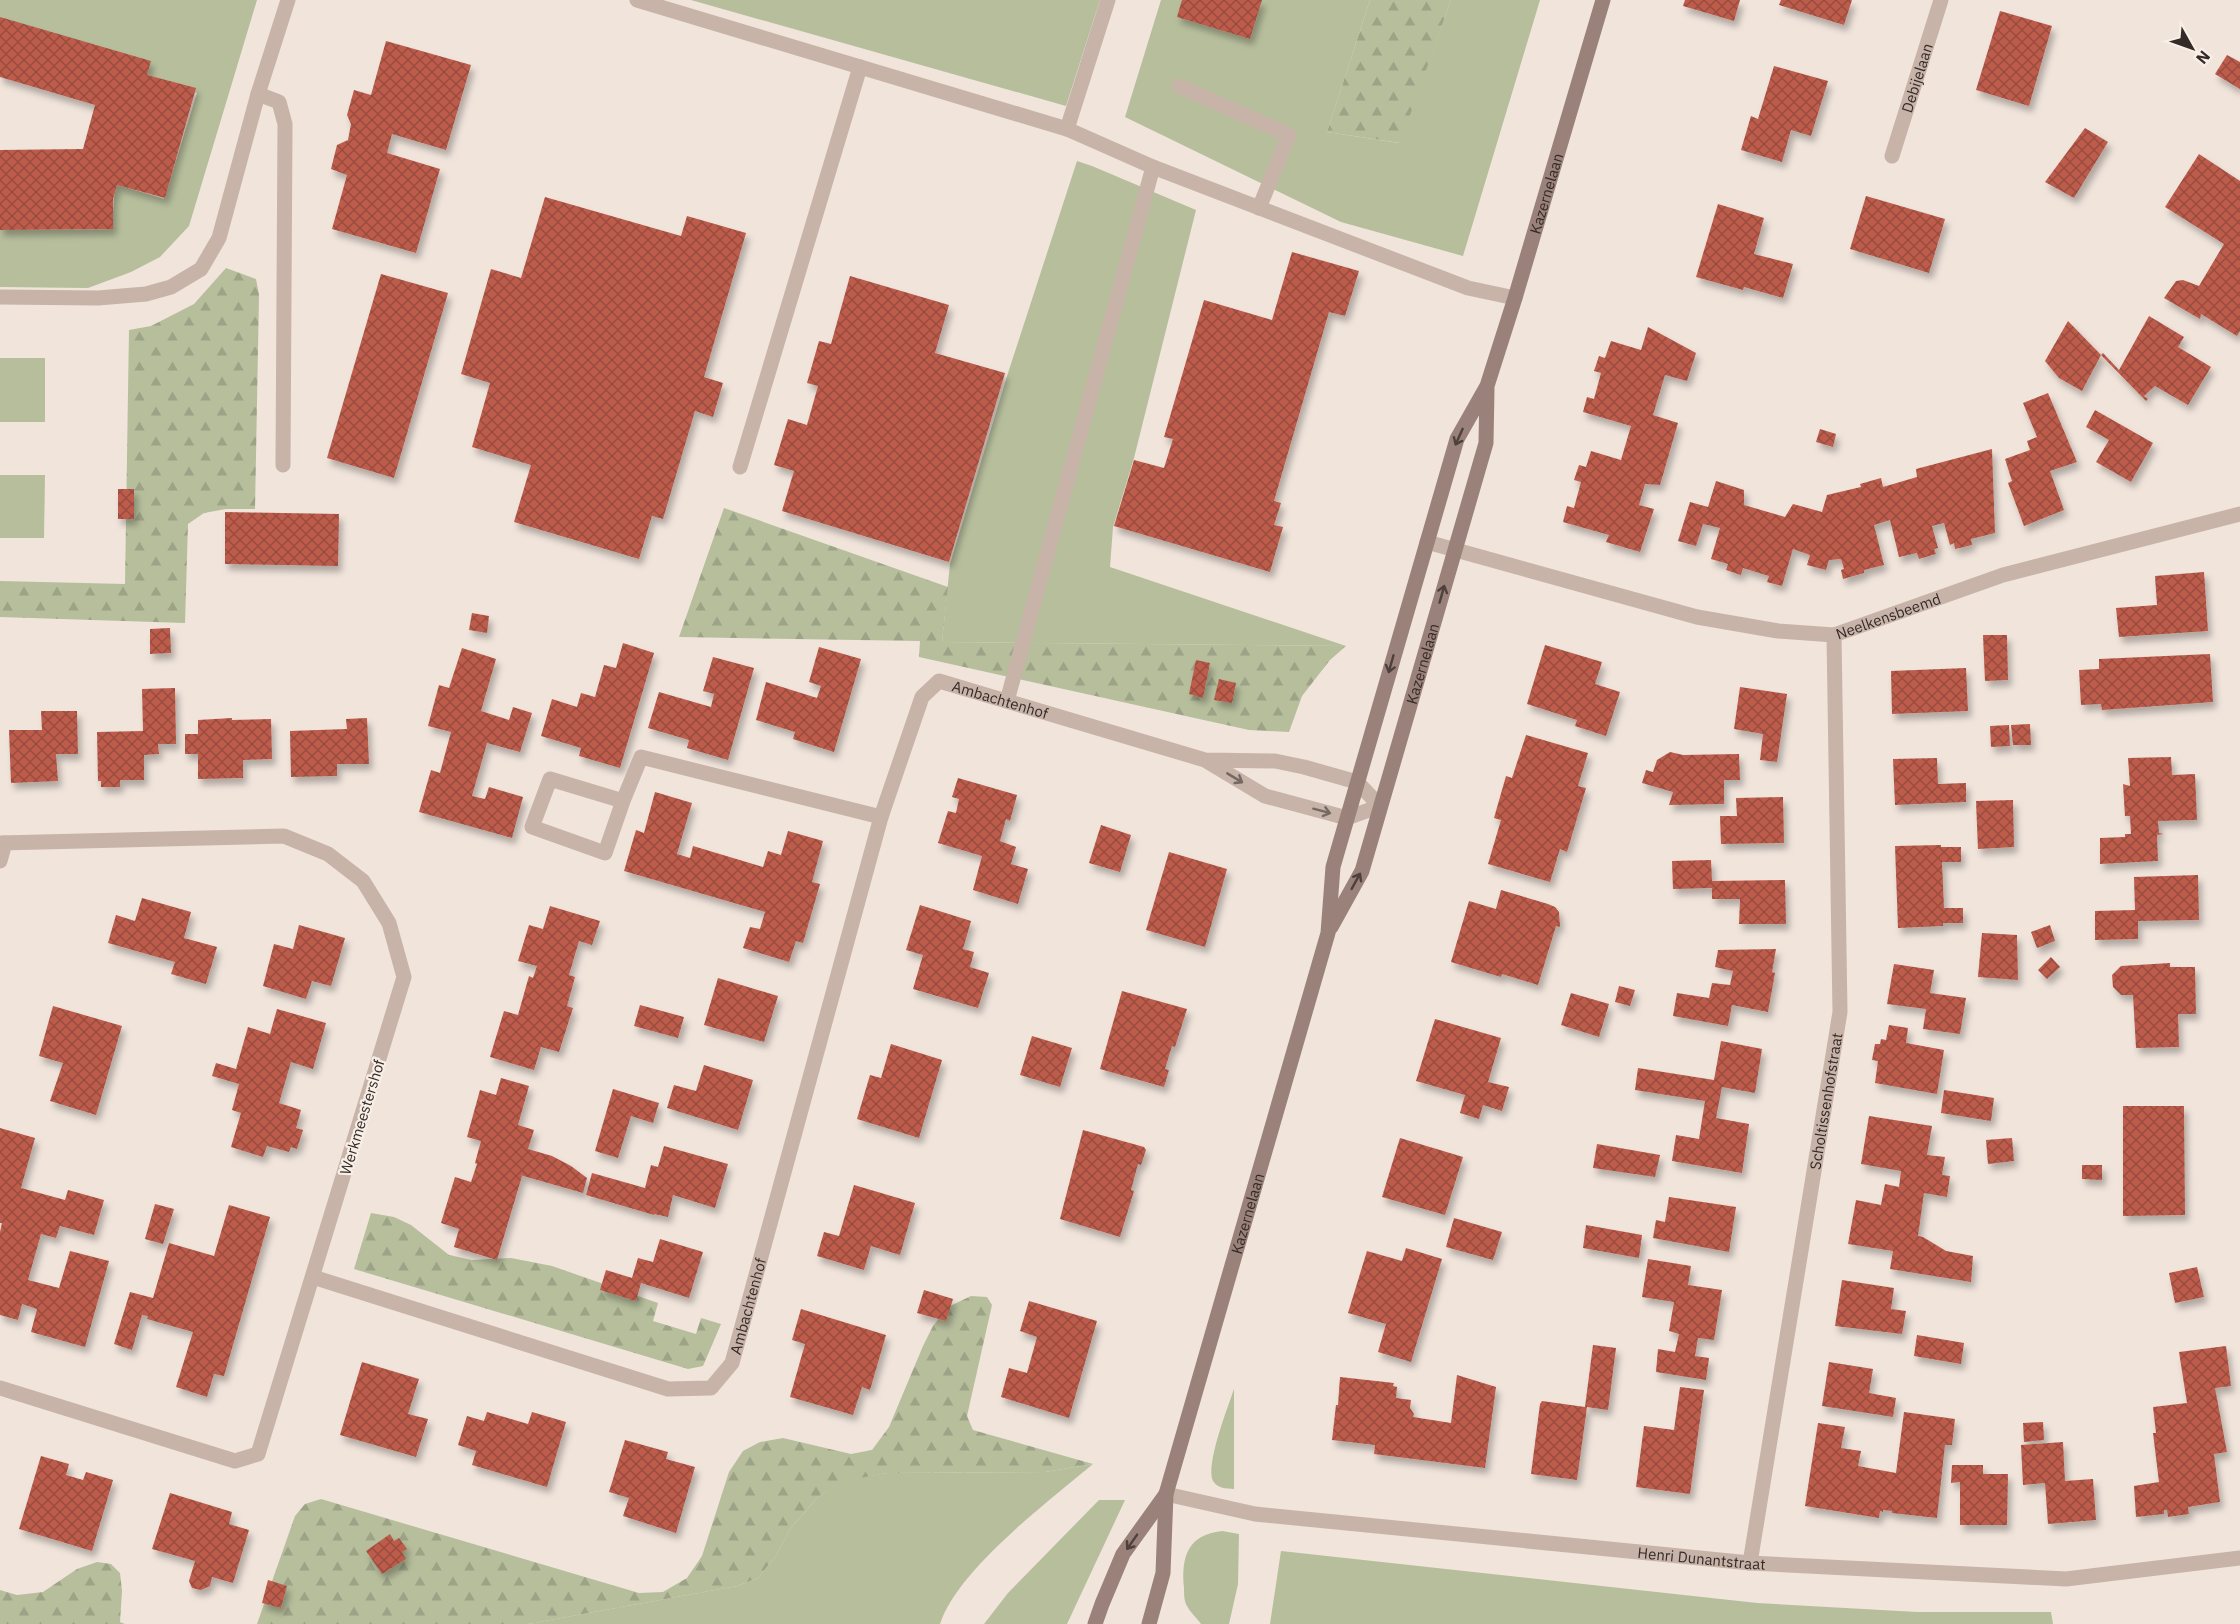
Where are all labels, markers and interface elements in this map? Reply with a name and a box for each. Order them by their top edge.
north arrow [2162,18,2222,78]
street label: Debijelaan [1897,41,1936,115]
text: N [2192,47,2215,69]
street label: Kazernelaan [1525,151,1567,236]
one-way arrow [1452,428,1464,446]
one-way arrow [1437,585,1448,604]
street label: Neelkensbeemd [1833,588,1943,643]
street label: Kazernelaan [1401,621,1443,706]
one-way arrow [1385,654,1396,673]
street label: Ambachtenhof [950,676,1051,722]
one-way arrow [1226,772,1243,784]
one-way arrow [1312,806,1331,818]
one-way arrow [1351,873,1362,891]
street label: Scholtissenhofstraat [1805,1031,1846,1171]
street label: Werkmeestershof [335,1057,389,1177]
street label: Kazernelaan [1226,1171,1268,1256]
street label: Ambachtenhof [725,1255,770,1356]
one-way arrow [1126,1533,1138,1550]
street label: Henri Dunantstraat [1637,1542,1766,1573]

